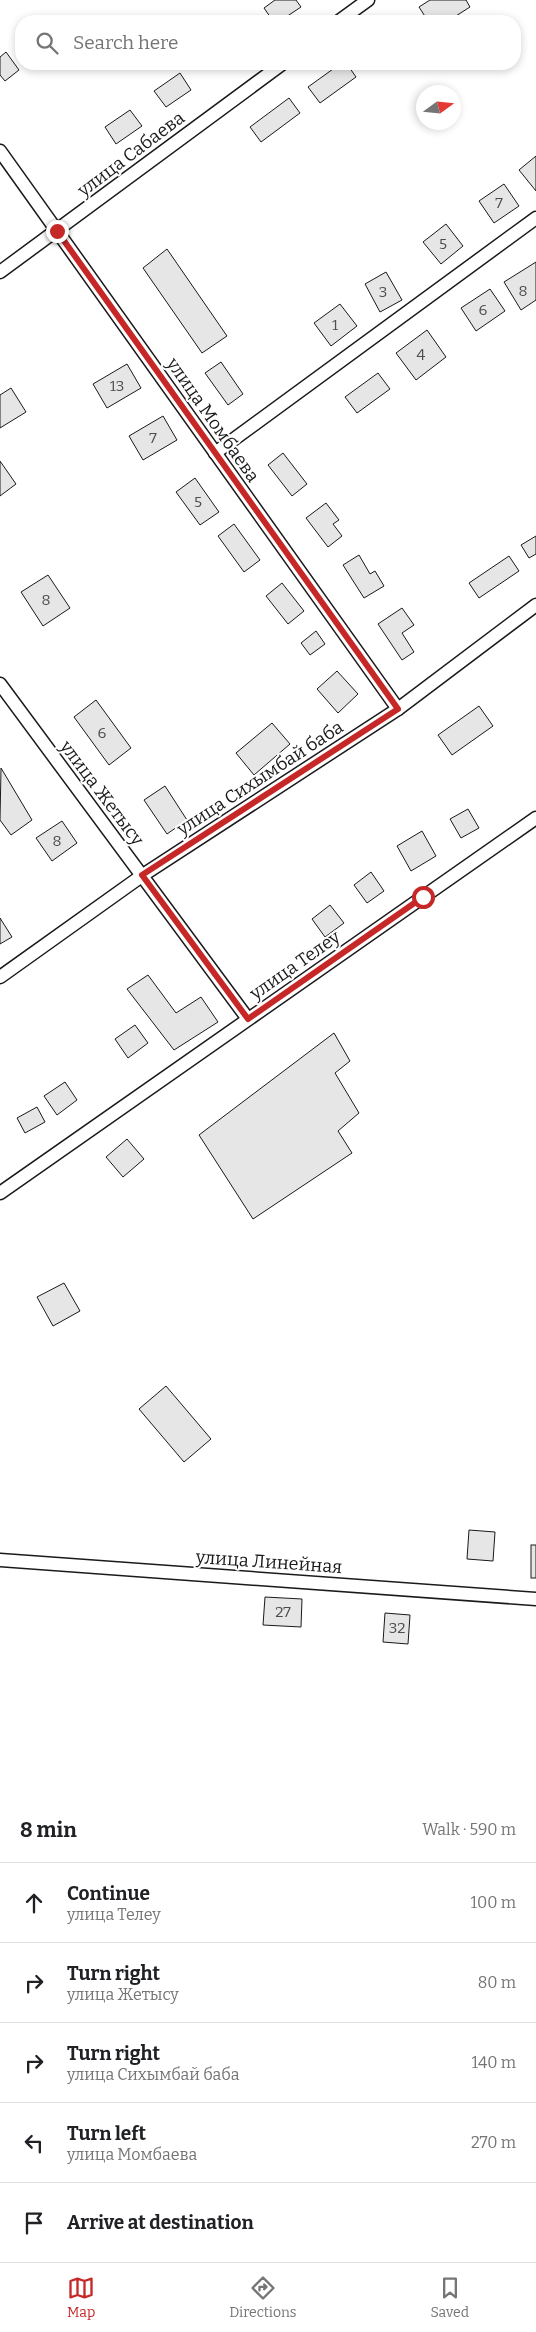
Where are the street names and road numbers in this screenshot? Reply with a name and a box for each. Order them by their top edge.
street label: улица Сабаева [72,107,189,202]
street label: улица Момбаева [161,353,264,486]
street label: улица Сихымбай баба [172,716,347,841]
street label: улица Жетысу [55,735,149,850]
street label: улица Телеу [245,925,345,1005]
street label: улица Линейная [194,1546,343,1578]

